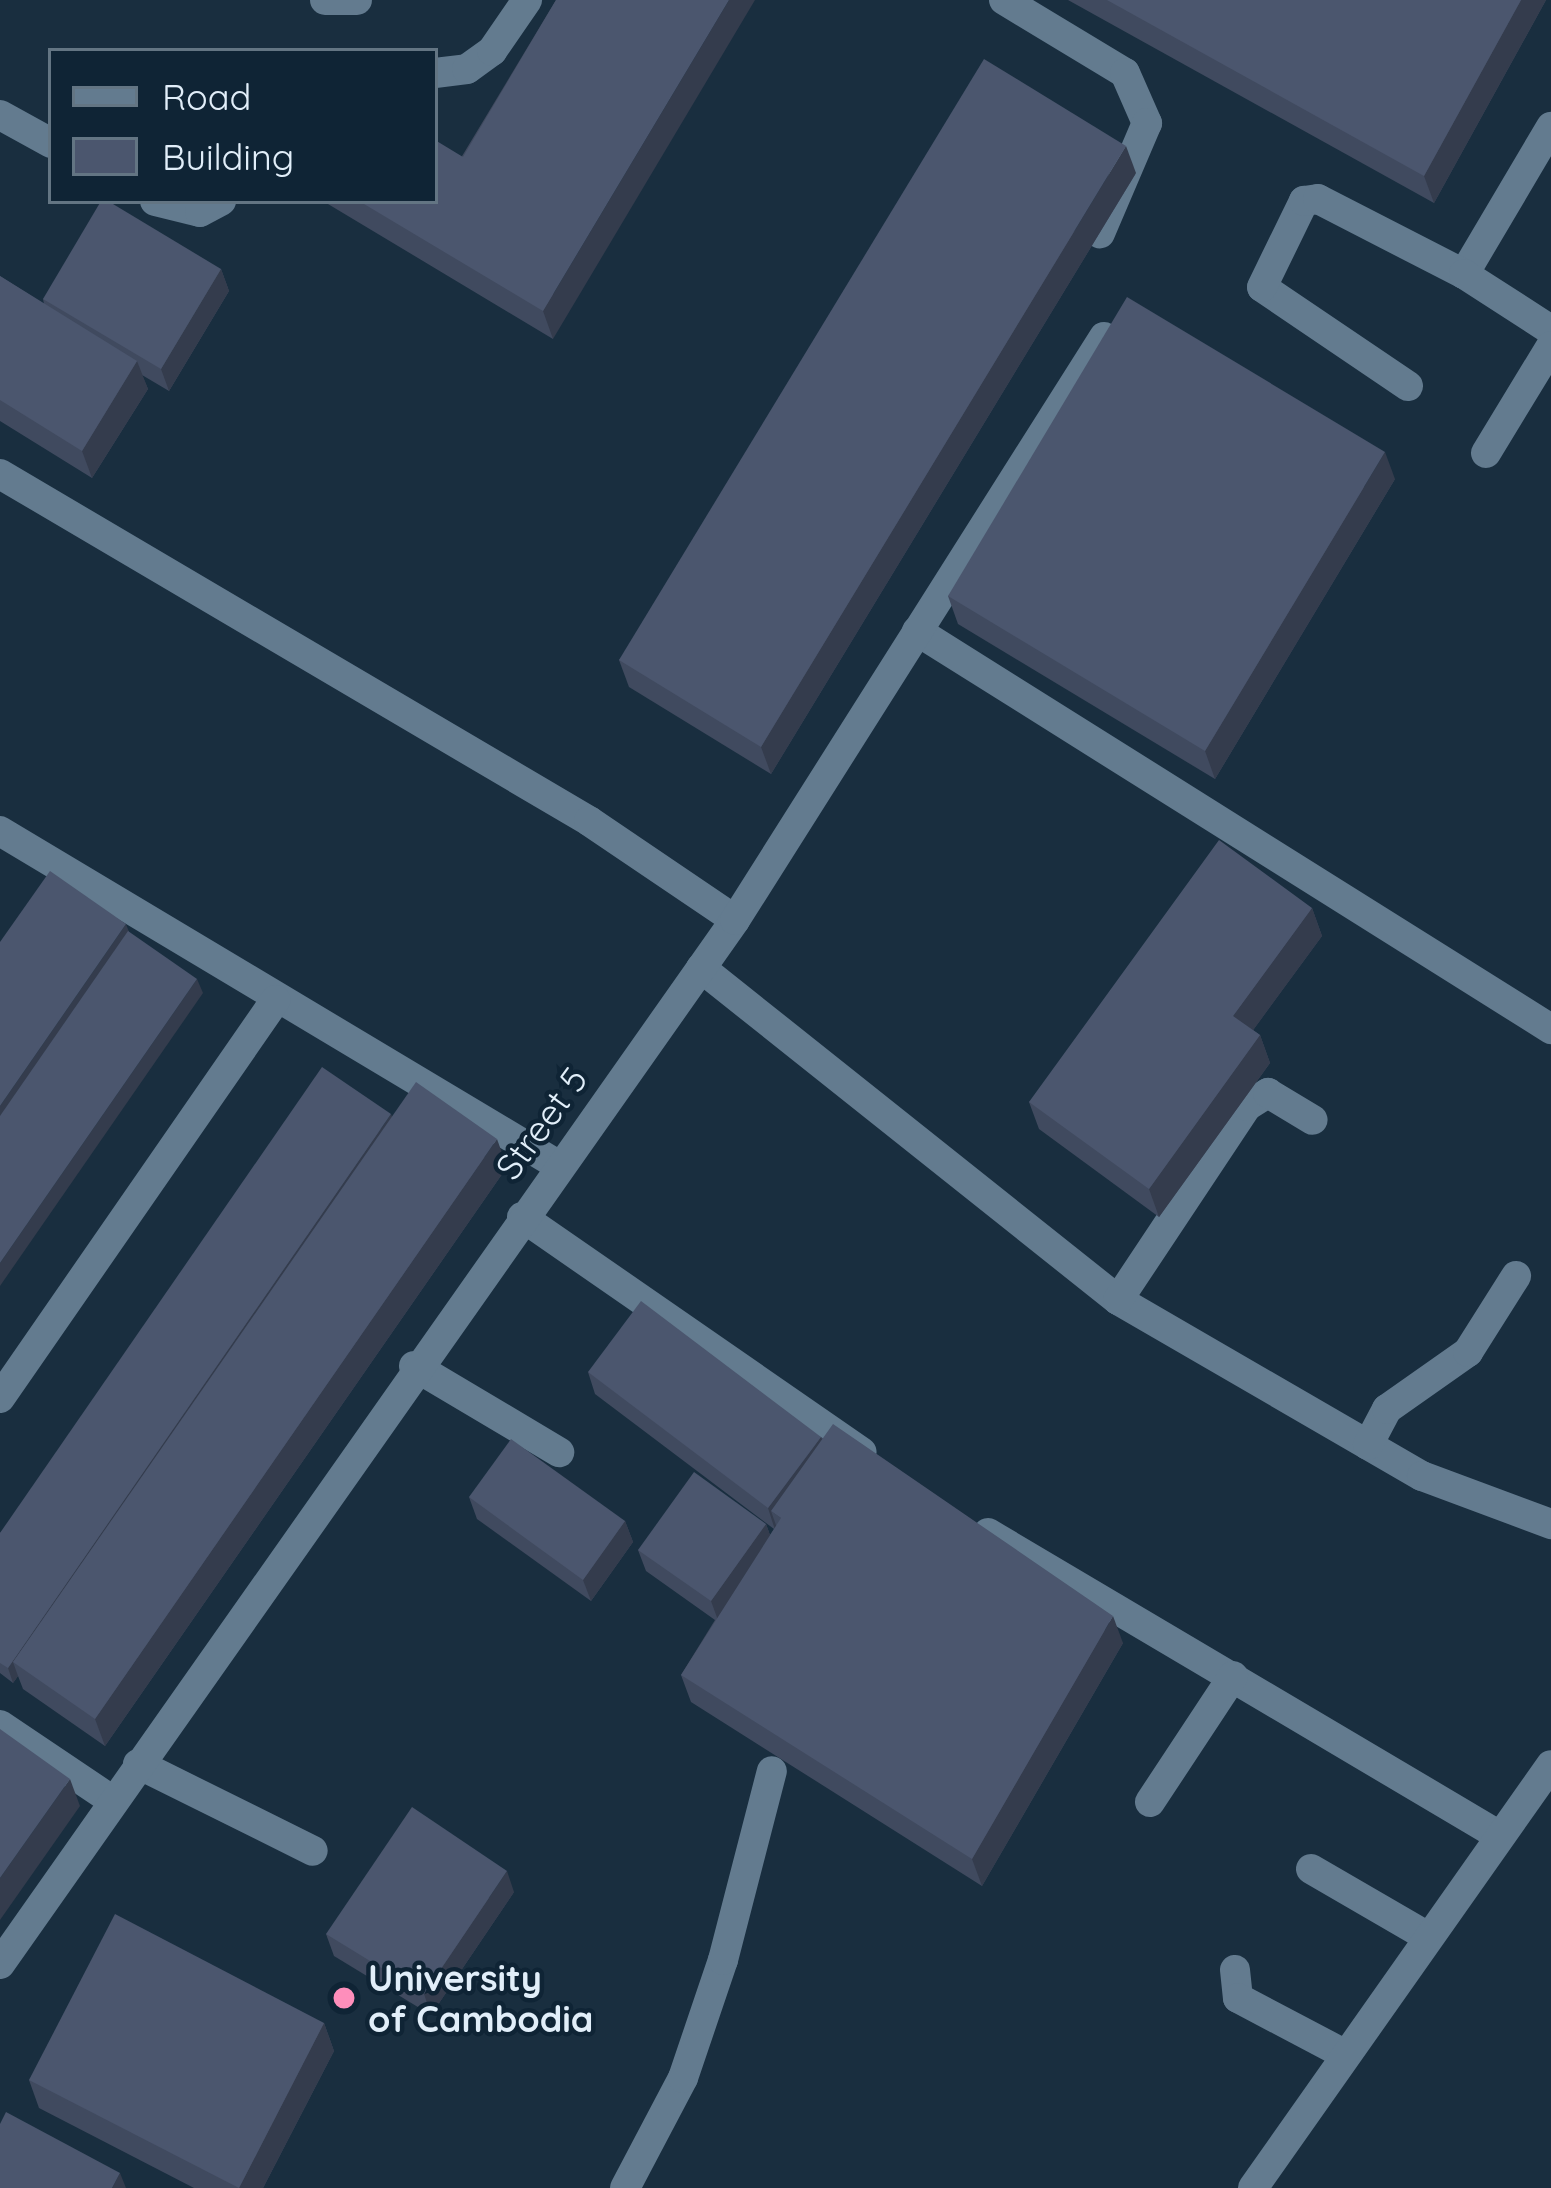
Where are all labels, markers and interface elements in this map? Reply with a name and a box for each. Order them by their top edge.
legend [48,48,438,204]
text: Road [162,74,251,119]
text: Building [162,134,294,179]
street label: Street 5 [486,1059,596,1187]
place label: University of Cambodia [368,1955,593,2040]
marker: University of Cambodia [331,1985,357,2011]

